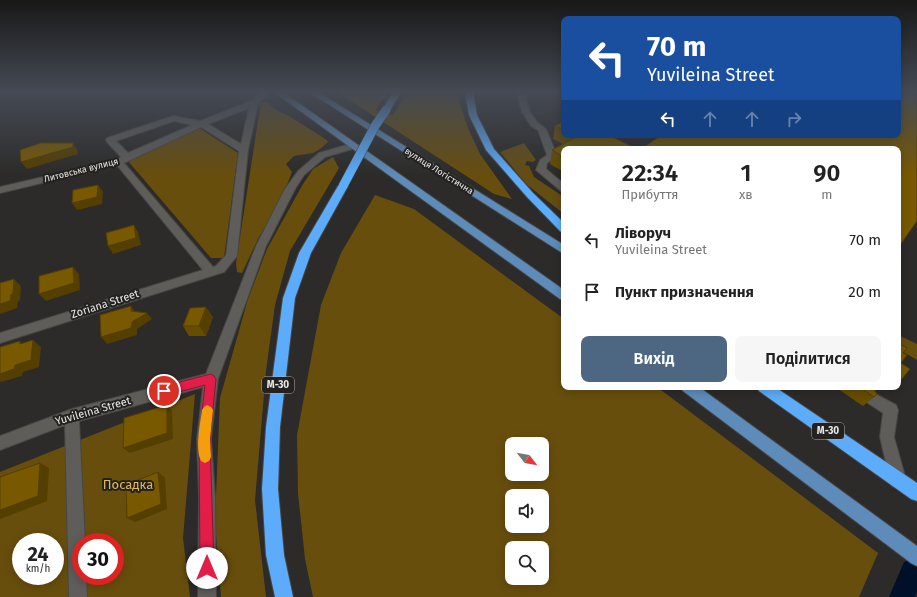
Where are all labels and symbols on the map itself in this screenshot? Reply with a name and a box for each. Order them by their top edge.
street label: вулиця Логістична [403,146,475,196]
street label: Литовська вулиця [43,156,119,184]
street label: Zoriana Street [69,287,141,321]
pin [147,374,181,408]
road number: М-30 [262,377,294,393]
street label: Yuvileina Street [54,394,132,428]
road number: М-30 [812,423,844,439]
north arrow [505,437,549,481]
park label: Посадка [103,477,153,492]
speed limit sign: 30 [72,533,124,585]
position arrow [186,547,228,589]

